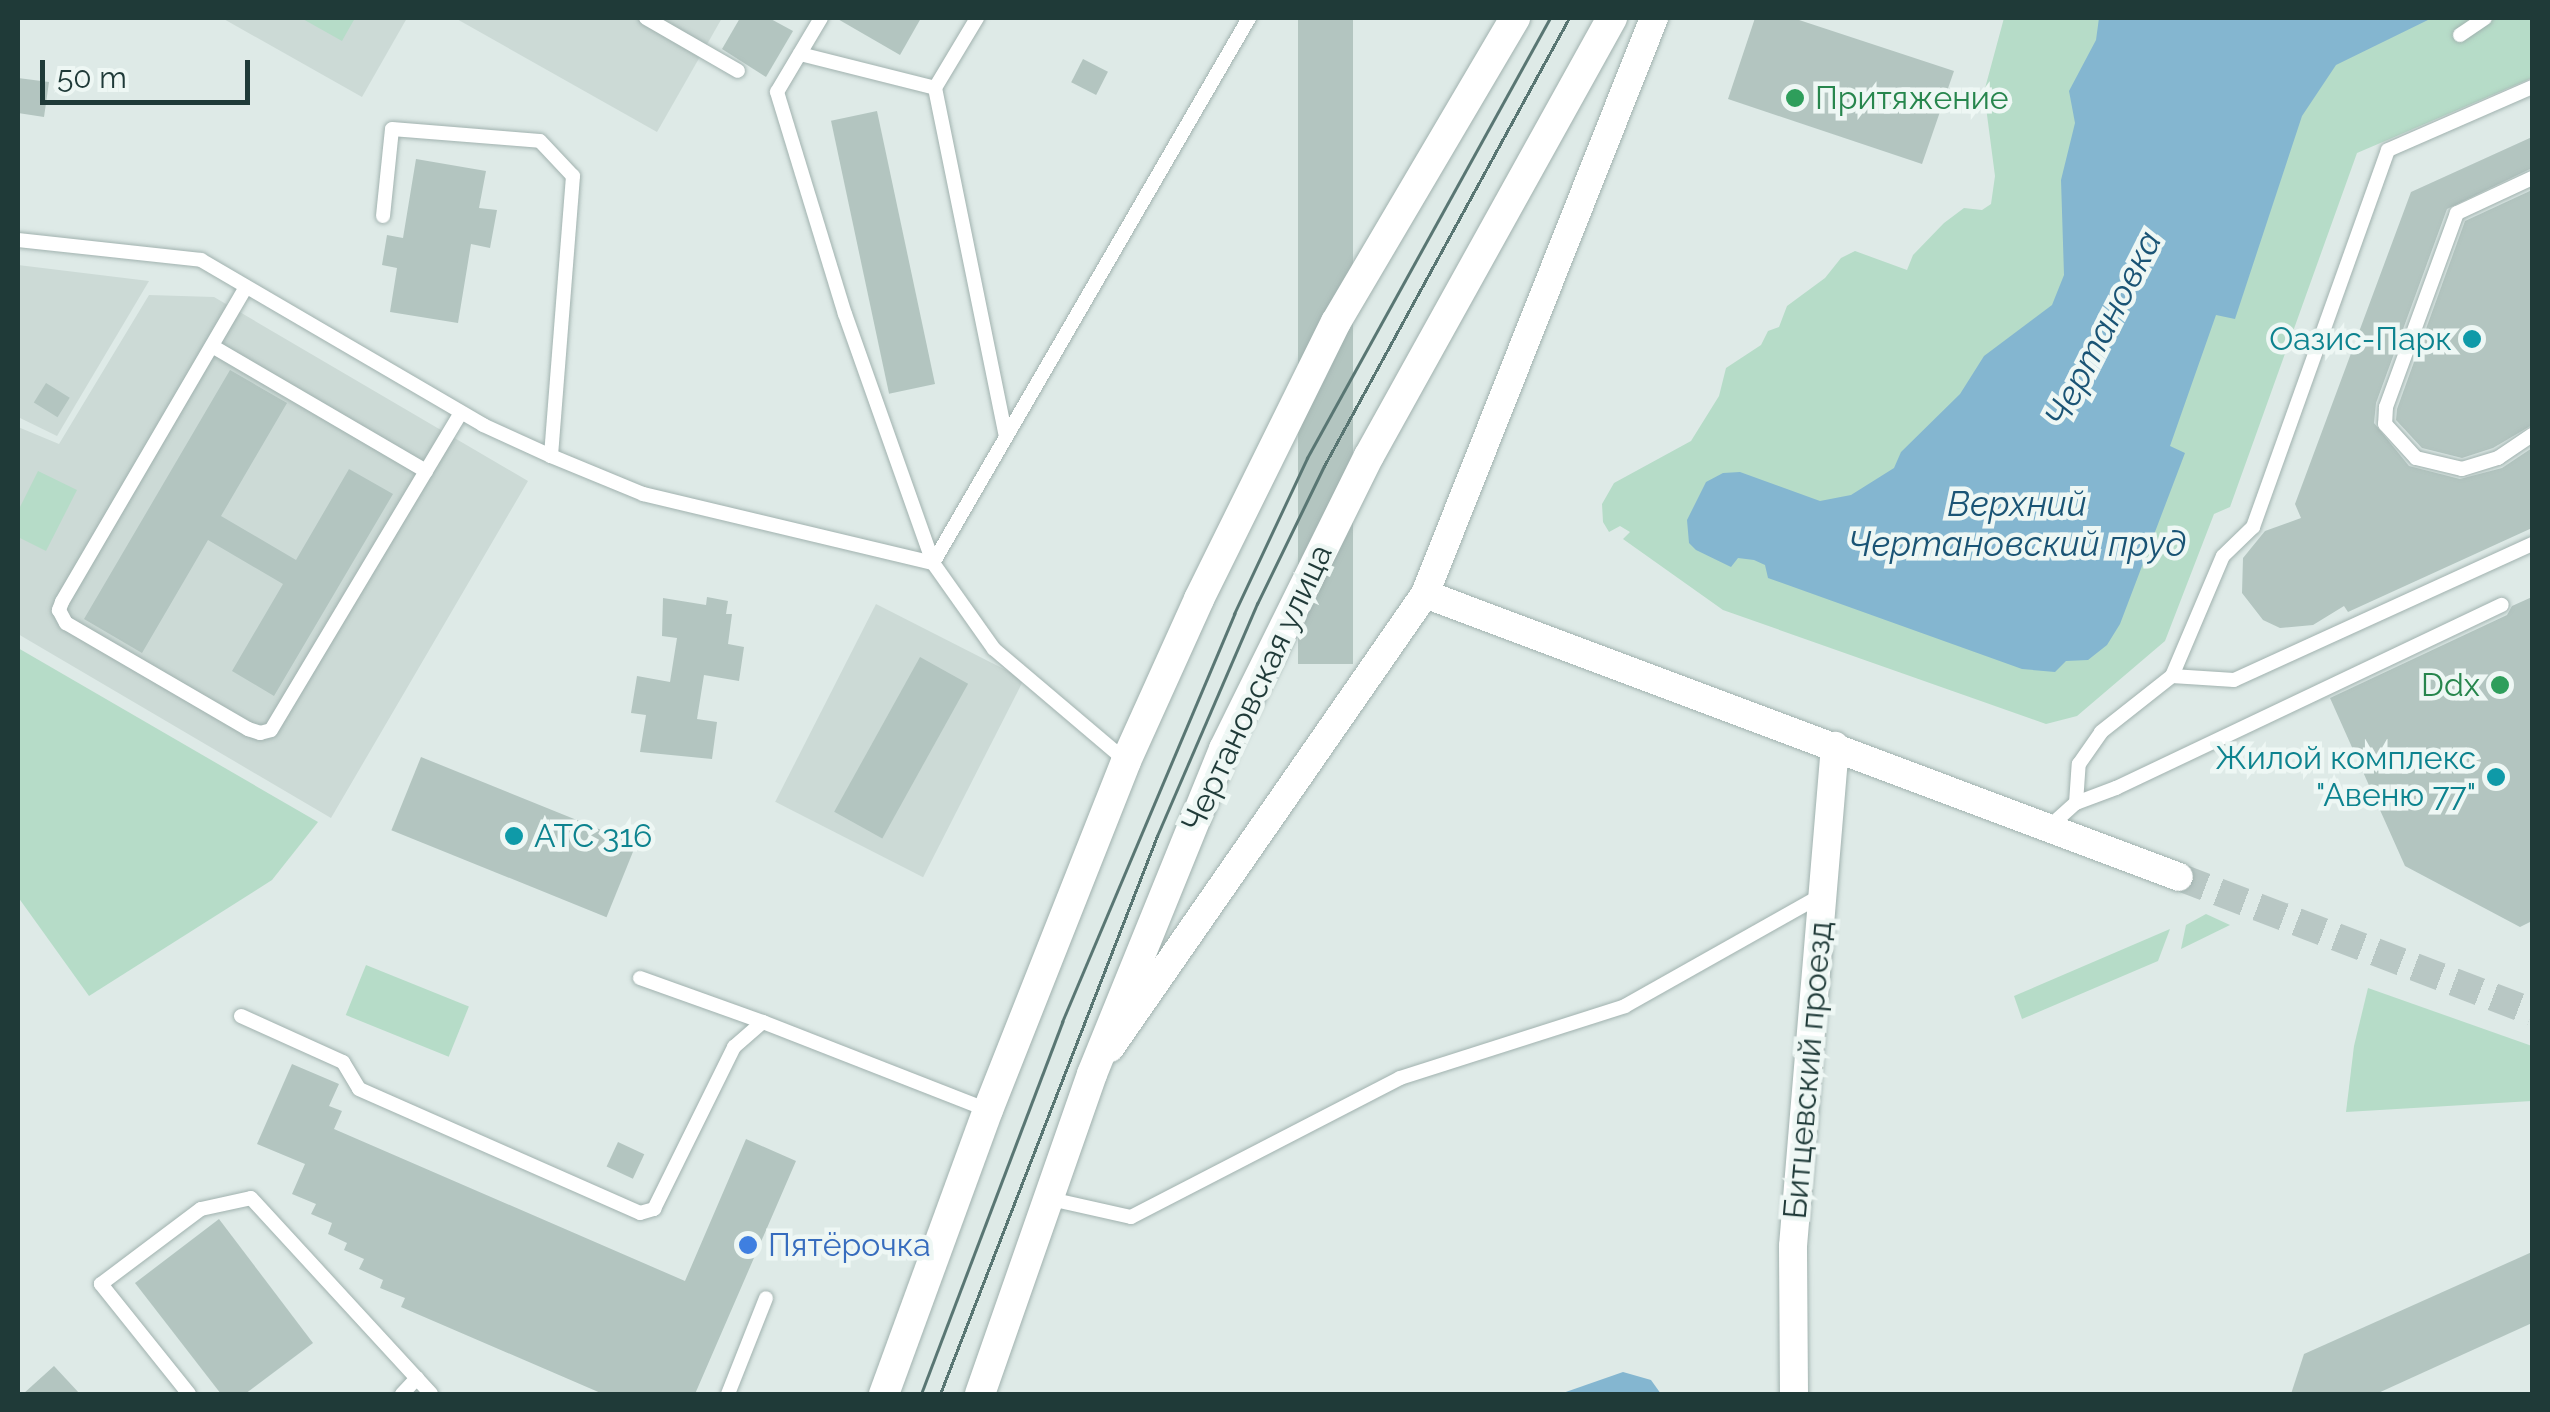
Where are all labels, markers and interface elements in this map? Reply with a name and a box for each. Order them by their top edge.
scale bar [45,40,255,102]
text: 50 m [57,60,127,95]
place label: Притяжение [1815,79,2009,117]
marker: Притяжение [1784,87,1806,109]
water label: Чертановка [2036,224,2170,434]
place label: Оазис-Парк [2269,320,2452,358]
marker: Оазис-Парк [2461,328,2483,350]
water label: Верхний Чертановский пруд [1848,483,2186,565]
street label: Чертановская улица [1173,538,1341,838]
place label: Ddx [2421,666,2480,704]
marker: Ddx [2489,674,2511,696]
place label: Жилой комплекс "Авеню 77" [2215,740,2476,815]
marker: Жилой комплекс "Авеню 77" [2485,766,2507,788]
place label: АТС 316 [534,817,652,855]
marker: АТС 316 [503,825,525,847]
street label: Битцевский проезд [1776,919,1840,1221]
place label: Пятёрочка [768,1226,931,1264]
marker: Пятёрочка [737,1234,759,1256]

